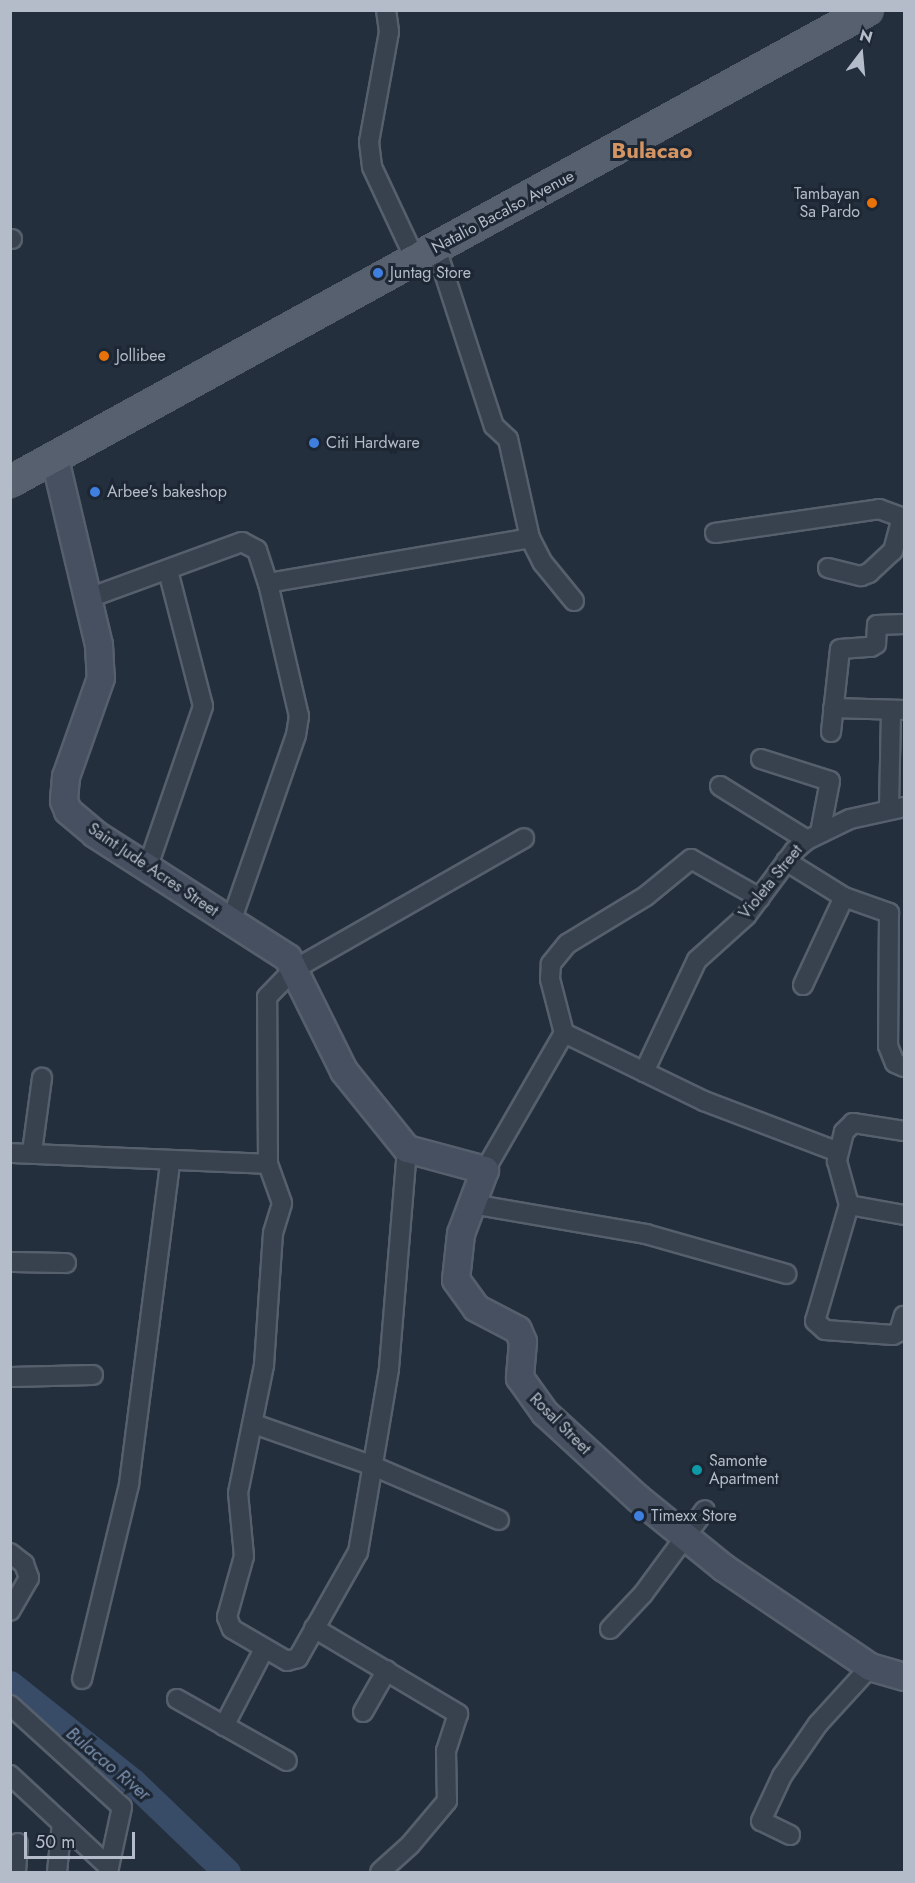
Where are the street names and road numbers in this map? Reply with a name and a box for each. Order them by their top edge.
street label: Natalio Bacalso Avenue [429,166,577,258]
street label: Saint Jude Acres Street [84,819,222,921]
street label: Violeta Street [735,841,807,923]
street label: Rosal Street [525,1389,595,1459]

